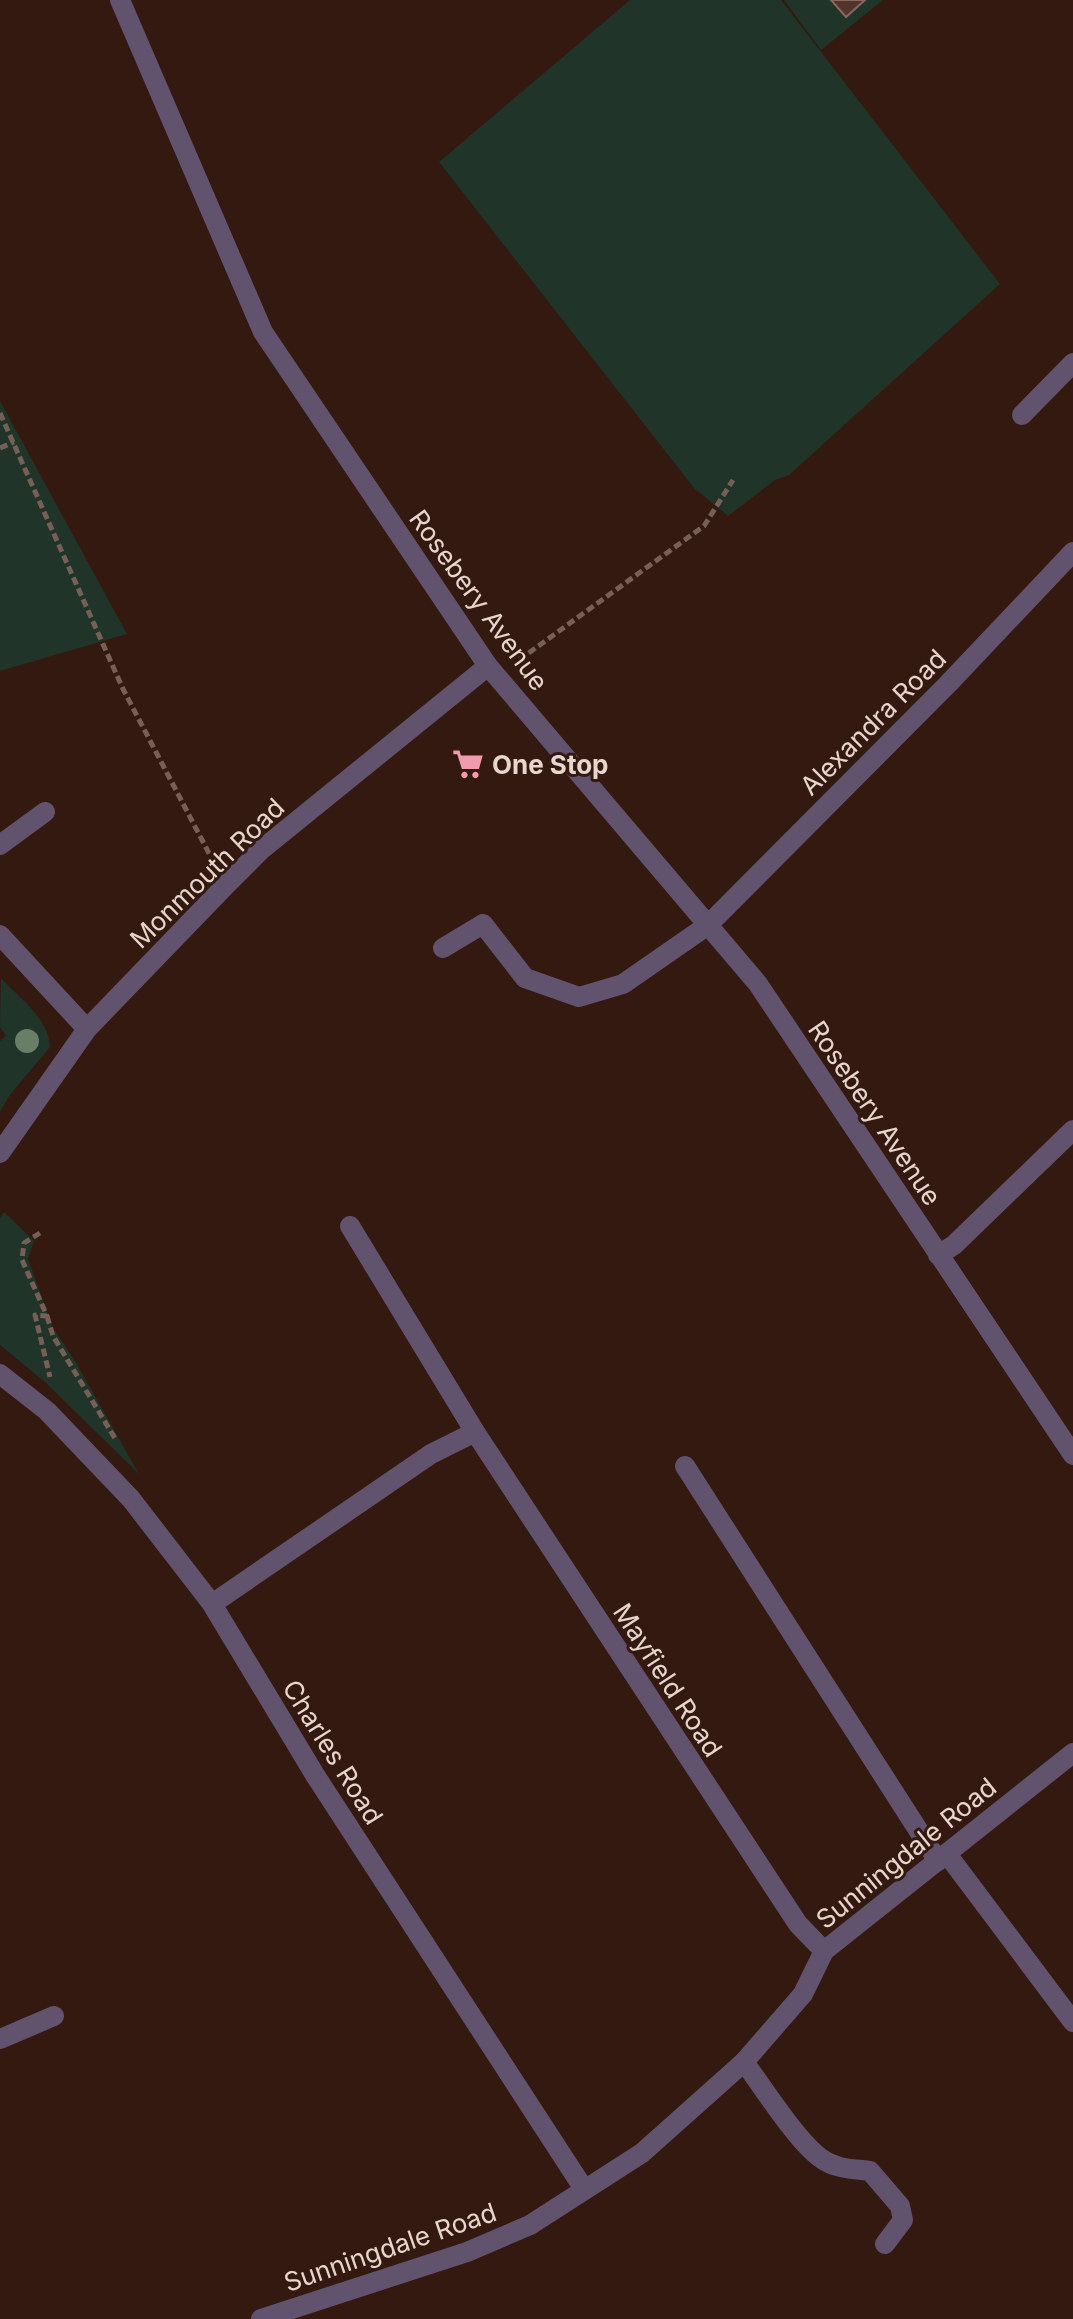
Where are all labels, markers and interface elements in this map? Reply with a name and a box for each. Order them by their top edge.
street label: Rosebery Avenue [403,504,555,696]
street label: Alexandra Road [794,643,952,801]
supermarket icon: One Stop [451,747,485,781]
place label: One Stop [492,749,609,780]
street label: Monmouth Road [124,792,290,954]
street label: Rosebery Avenue [802,1015,948,1211]
street label: Mayfield Road [607,1598,729,1762]
street label: Charles Road [276,1674,390,1830]
street label: Sunningdale Road [810,1771,1002,1935]
street label: Sunningdale Road [280,2196,500,2298]

